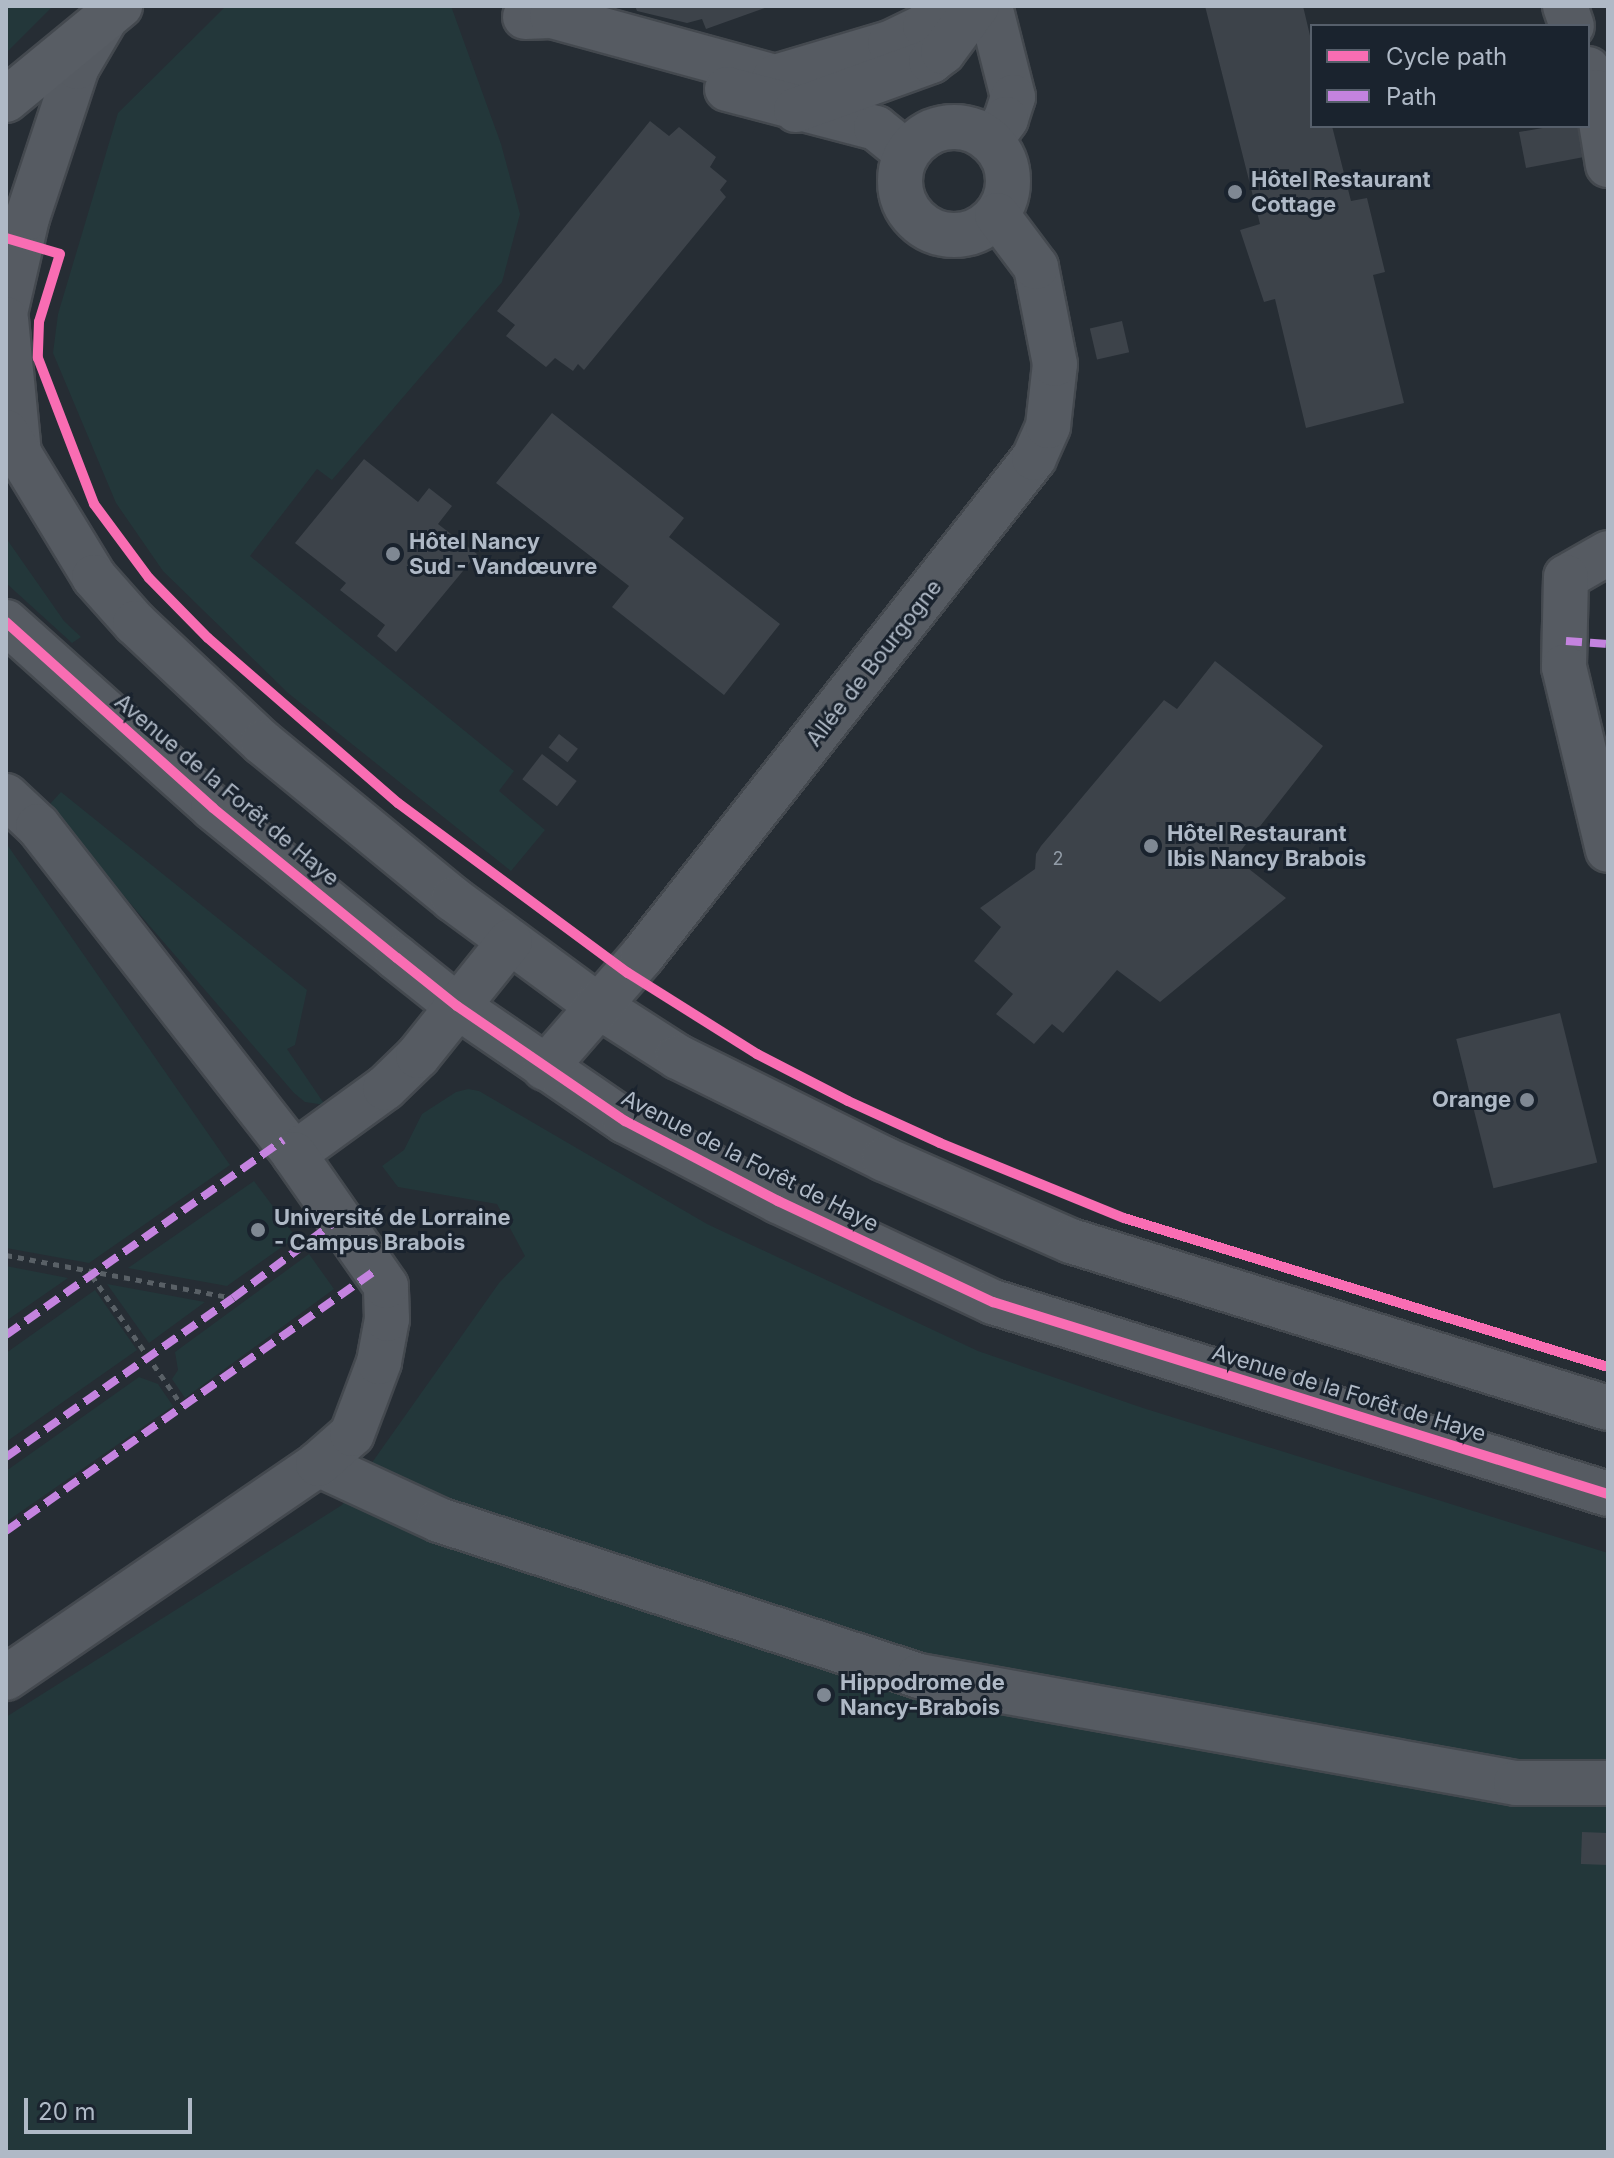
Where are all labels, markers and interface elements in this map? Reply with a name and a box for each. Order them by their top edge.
legend [1310,24,1590,128]
text: Cycle path [1386,42,1507,71]
text: Path [1386,82,1437,111]
place label: Hôtel Restaurant Cottage [1251,166,1430,218]
marker: Hôtel Restaurant Cottage [1226,183,1244,201]
place label: Hôtel Nancy Sud - Vandœuvre [409,528,597,580]
marker: Hôtel Nancy Sud - Vandœuvre [384,545,402,563]
street label: Allée de Bourgogne [801,574,947,752]
street label: Avenue de la Forêt de Haye [109,688,345,892]
place label: Hôtel Restaurant Ibis Nancy Brabois [1167,820,1366,872]
marker: Hôtel Restaurant Ibis Nancy Brabois [1142,837,1160,855]
house number: 2 [1053,848,1063,870]
street label: Avenue de la Forêt de Haye [617,1085,883,1237]
place label: Orange [1432,1087,1511,1113]
marker: Orange [1518,1091,1536,1109]
place label: Université de Lorraine - Campus Brabois [274,1204,510,1256]
marker: Université de Lorraine - Campus Brabois [249,1221,267,1239]
street label: Avenue de la Forêt de Haye [1209,1339,1489,1447]
place label: Hippodrome de Nancy-Brabois [840,1669,1005,1720]
marker: Hippodrome de Nancy-Brabois [815,1686,833,1704]
scale bar [28,2082,196,2132]
text: 20 m [38,2097,96,2126]

